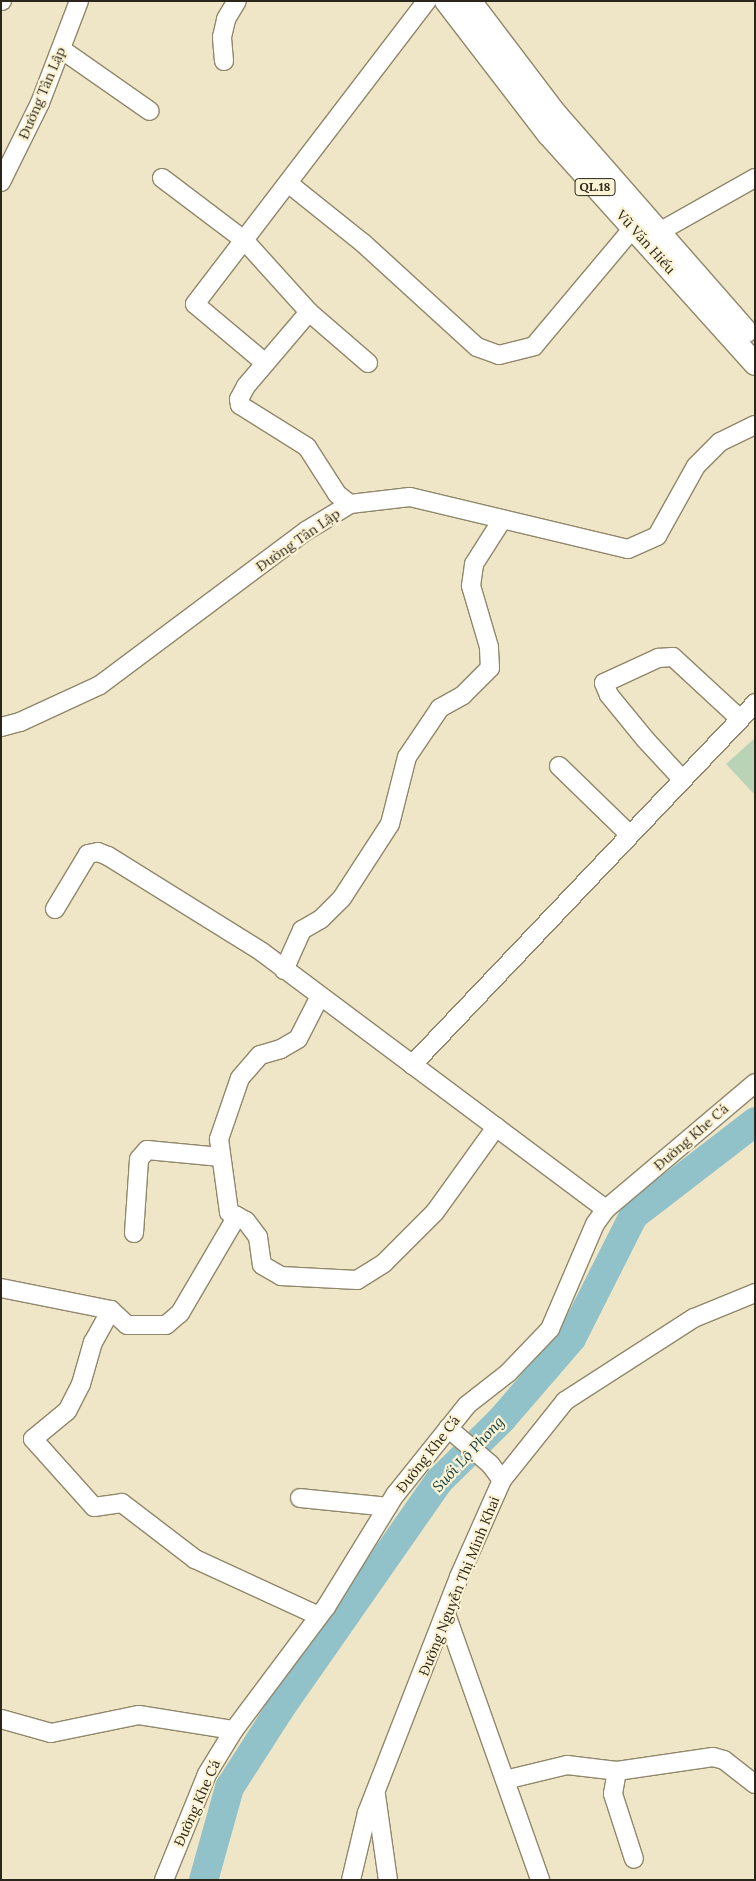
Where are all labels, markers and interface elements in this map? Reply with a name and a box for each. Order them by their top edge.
street label: Đường Tân Lập [15,44,69,142]
road number: QL.18 [574,178,616,196]
street label: Vũ Văn Hiếu [613,207,679,277]
street label: Đường Tân Lập [253,505,343,575]
street label: Đường Khe Cá [650,1100,732,1174]
street label: Đường Khe Cá [393,1412,463,1496]
water label: Suối Lộ Phong [428,1412,508,1496]
street label: Đường Nguyễn Thị Minh Khai [415,1494,503,1678]
street label: Đường Khe Cá [170,1757,224,1849]

